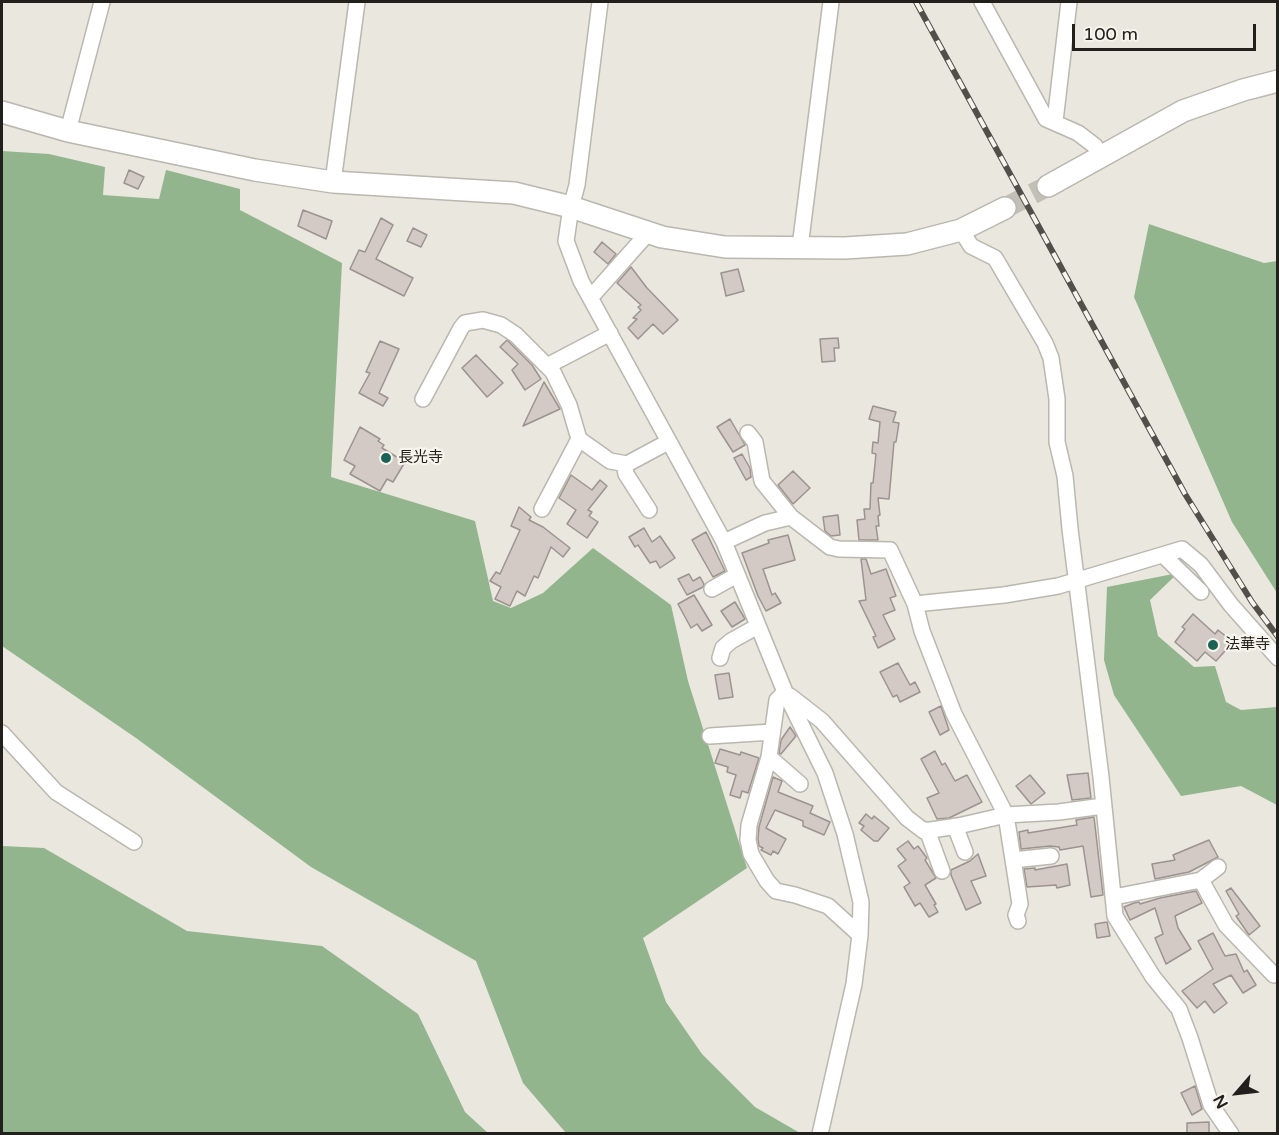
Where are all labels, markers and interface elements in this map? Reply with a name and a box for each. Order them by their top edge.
scale bar [1075,12,1260,50]
text: 100 m [1083,23,1138,45]
place label: 長光寺 [398,449,443,467]
marker: 長光寺 [379,451,393,465]
place label: 法華寺 [1225,636,1270,654]
marker: 法華寺 [1206,638,1220,652]
north arrow [1207,1063,1267,1123]
text: N [1209,1091,1233,1112]

